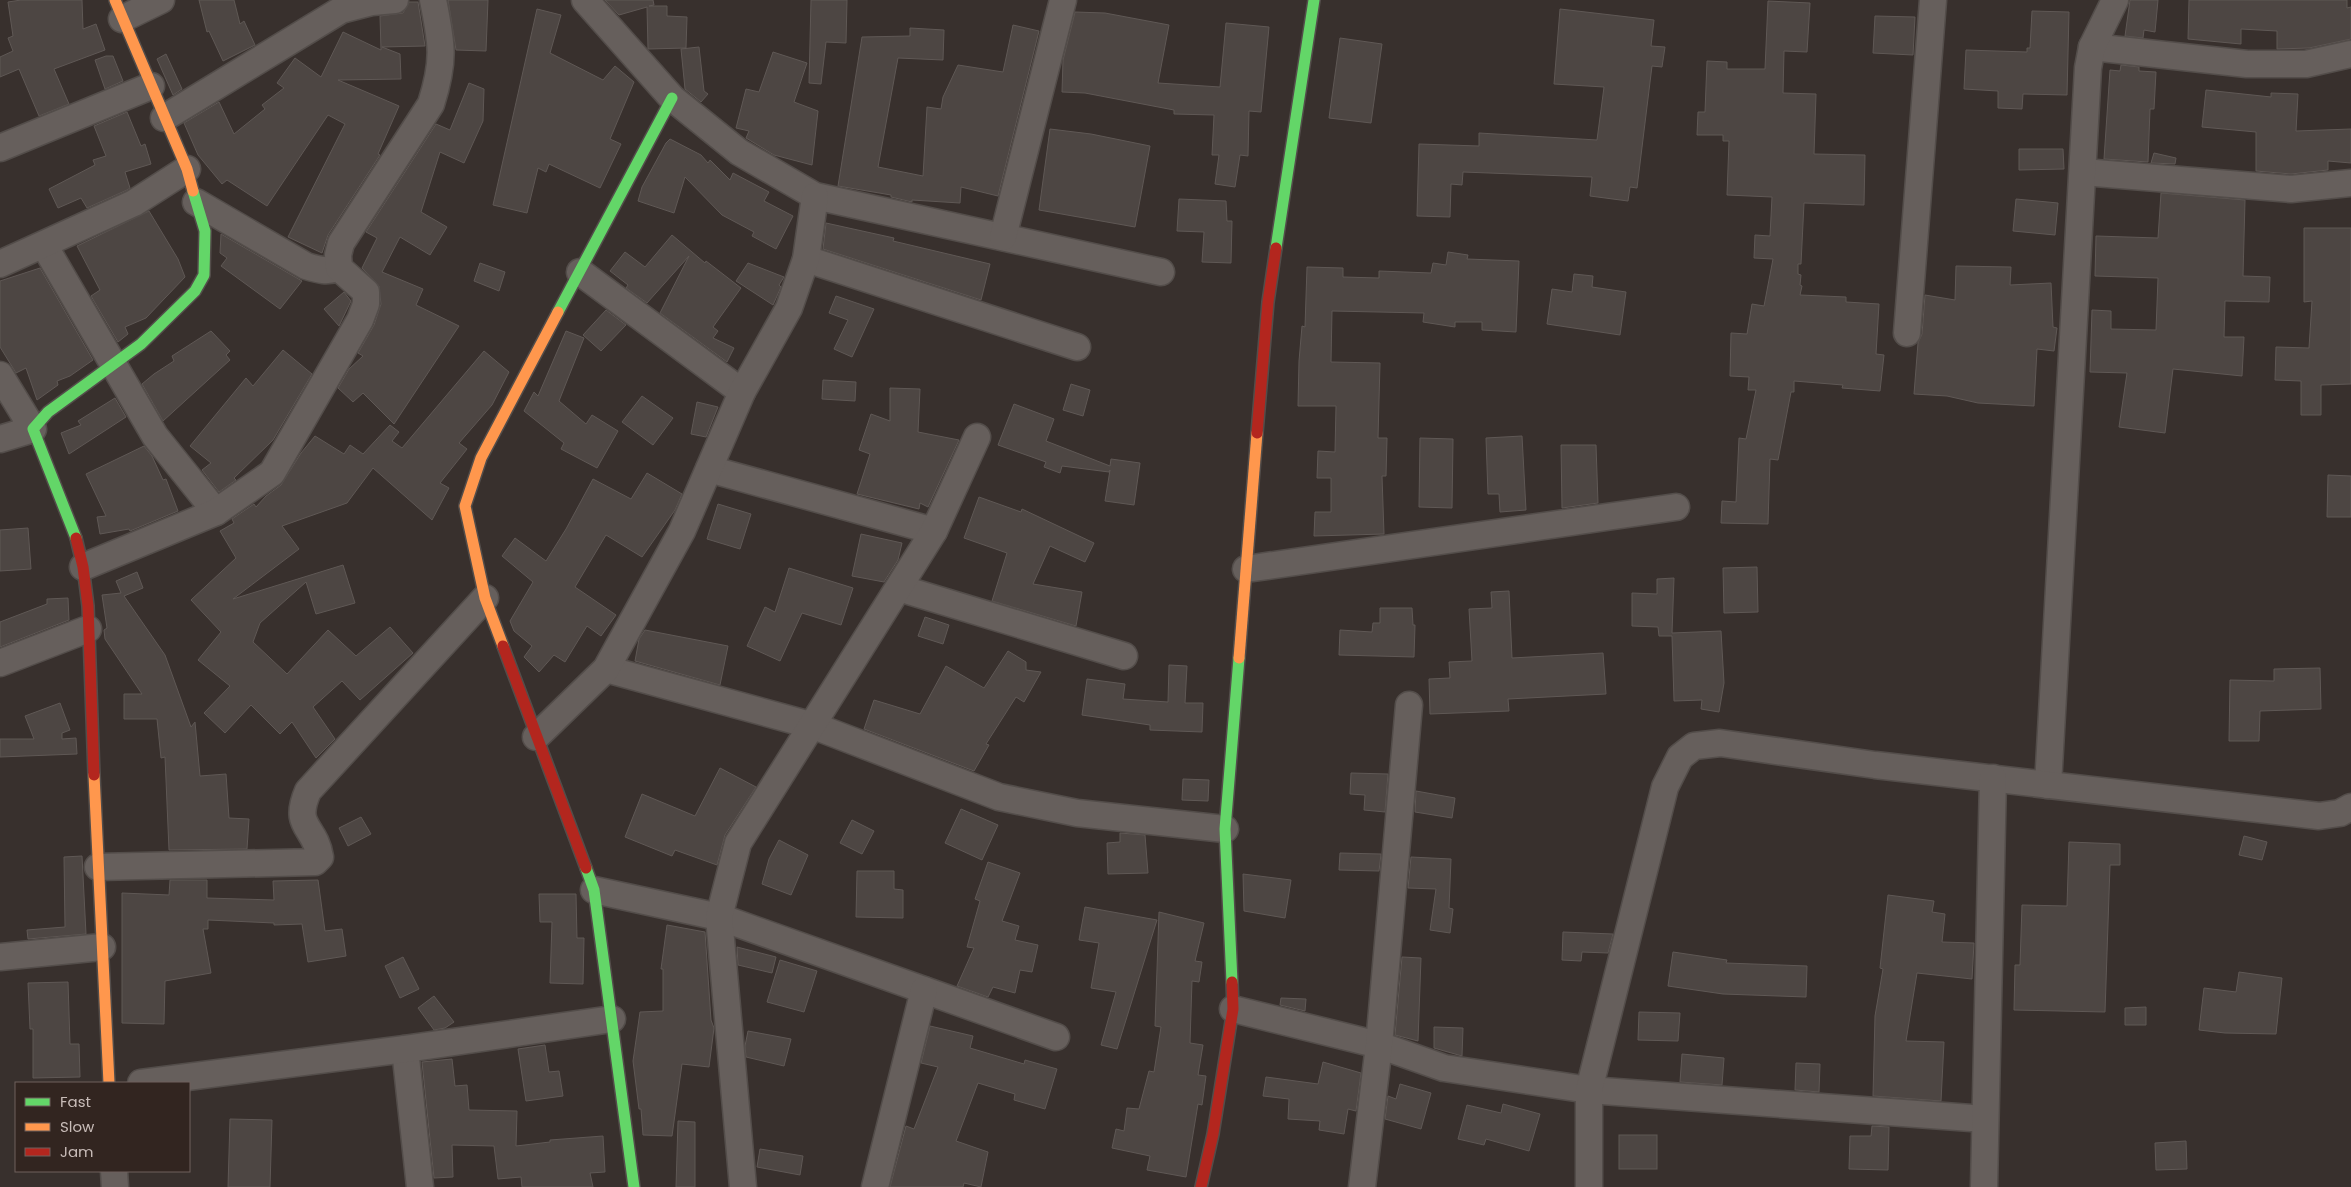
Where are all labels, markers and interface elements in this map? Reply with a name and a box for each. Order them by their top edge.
legend [15,1082,190,1172]
text: Fast [60,1091,91,1112]
text: Slow [60,1116,95,1137]
text: Jam [60,1141,94,1162]

